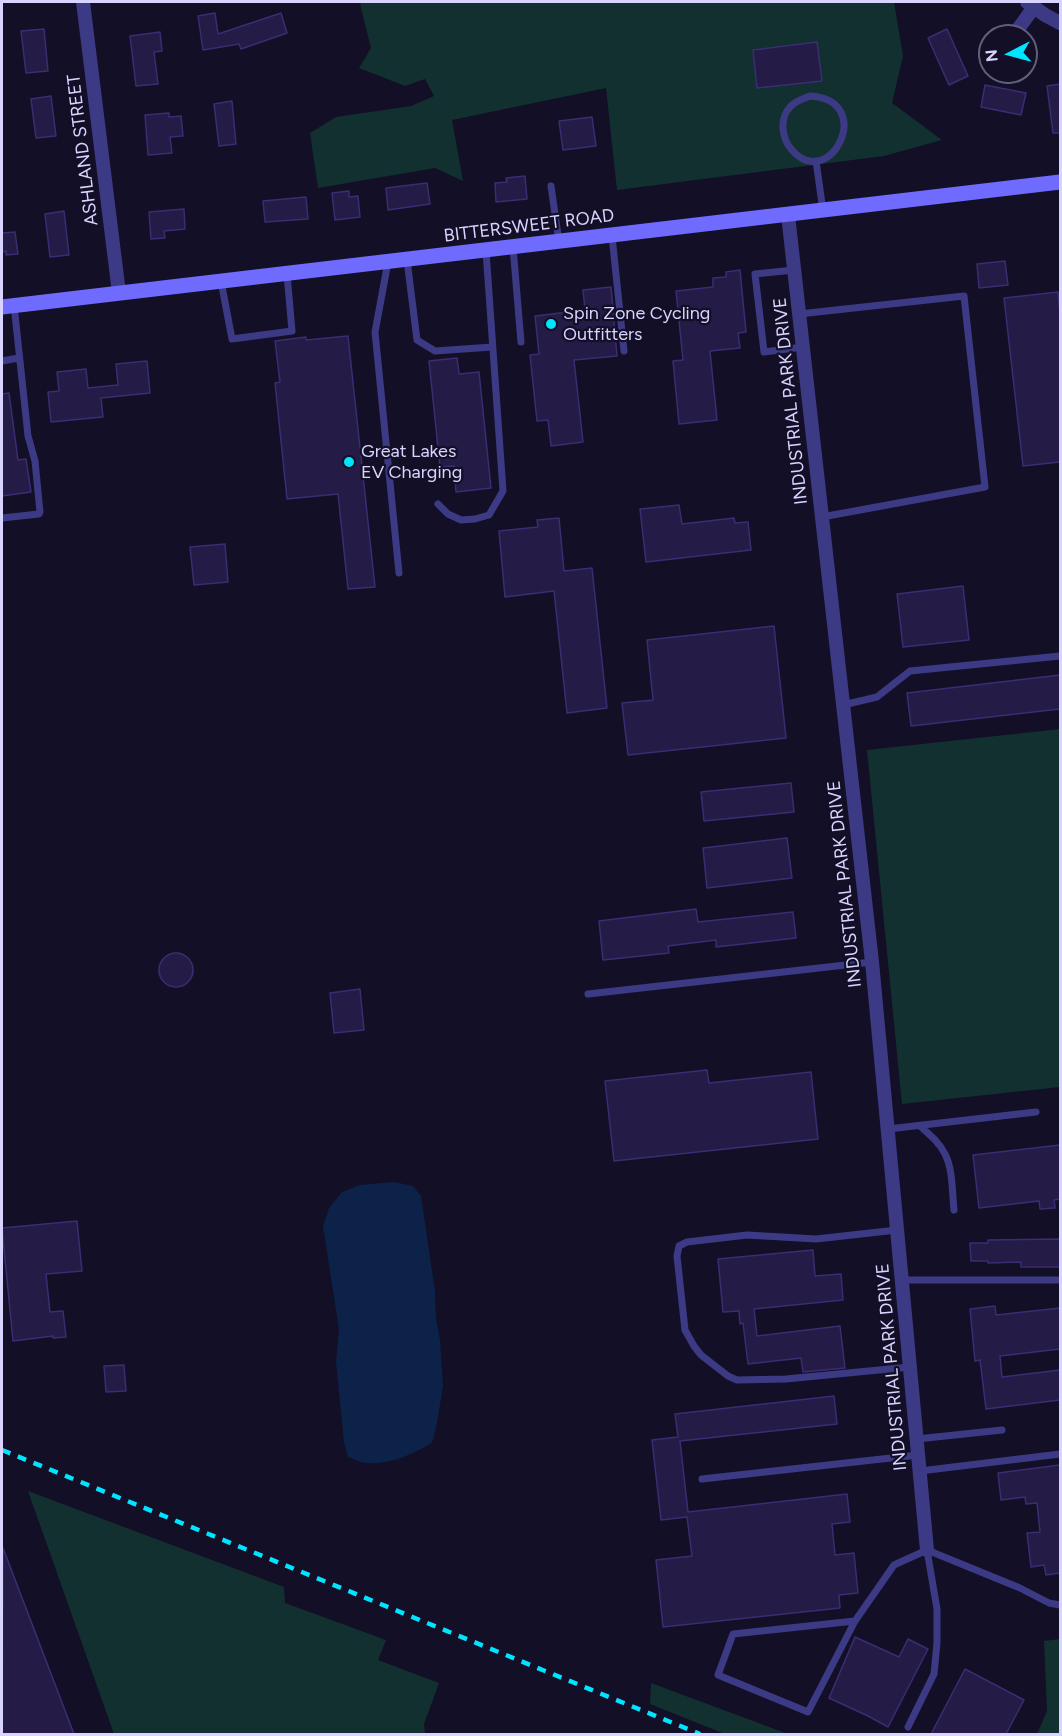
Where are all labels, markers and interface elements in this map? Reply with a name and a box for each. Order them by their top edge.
north arrow [978,24,1038,84]
text: N [981,49,1002,63]
street label: ASHLAND STREET [63,73,103,227]
street label: BITTERSWEET ROAD [443,205,615,247]
street label: INDUSTRIAL PARK DRIVE [769,296,813,506]
place label: Spin Zone Cycling Outfitters [563,303,710,346]
marker: Spin Zone Cycling Outfitters [544,317,558,331]
place label: Great Lakes EV Charging [361,441,462,484]
marker: Great Lakes EV Charging [342,455,356,469]
street label: INDUSTRIAL PARK DRIVE [823,779,867,989]
street label: INDUSTRIAL PARK DRIVE [872,1262,912,1472]

